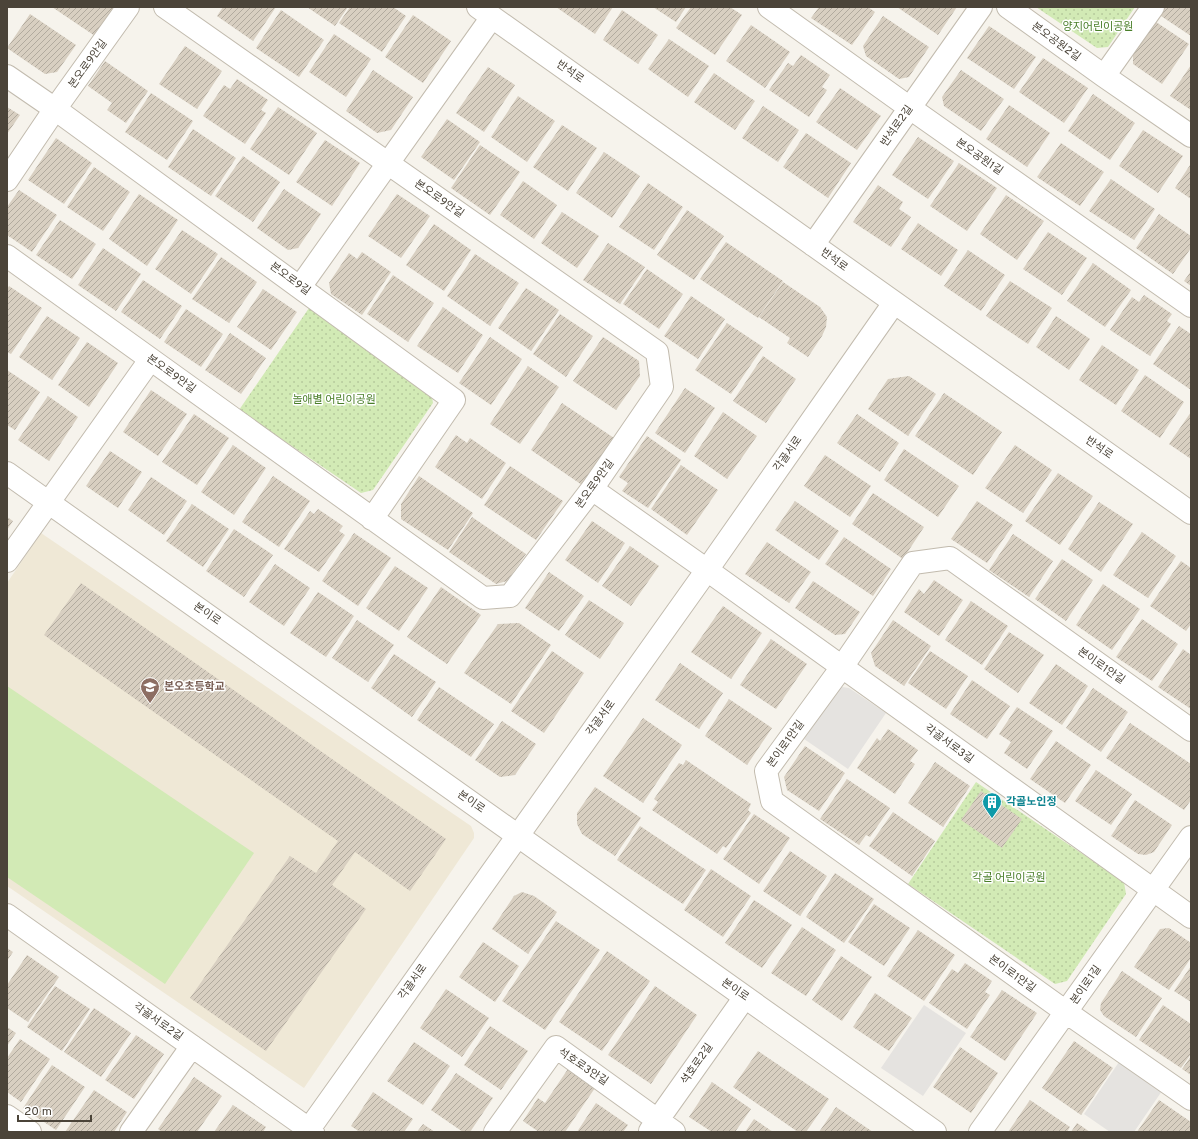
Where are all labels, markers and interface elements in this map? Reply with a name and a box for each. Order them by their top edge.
street label: 본오공원2길 [1029,19,1083,65]
park label: 양지어린이공원 [1063,20,1133,34]
street label: 본오로9안길 [66,37,110,91]
street label: 반석로 [554,58,586,86]
street label: 반석로2길 [878,103,916,149]
street label: 본오공원1길 [953,136,1005,178]
street label: 본오로9안길 [412,177,466,221]
street label: 반석로 [818,245,850,275]
street label: 본오로9길 [267,260,313,298]
street label: 본오로9안길 [144,352,198,396]
park label: 놀애별 어린이공원 [292,393,376,407]
street label: 각골서로 [771,433,805,475]
street label: 반석로 [1083,434,1115,462]
street label: 본오로9안길 [573,457,617,511]
street label: 본이로 [191,600,223,628]
street label: 본이로1안길 [1075,645,1127,687]
school or university icon: 본오초등학교 [139,676,161,704]
place label: 본오초등학교 [164,680,225,694]
street label: 각골서로 [583,698,619,738]
street label: 본이로1안길 [764,718,808,770]
street label: 각골서로3길 [922,722,976,766]
street label: 본이로 [455,788,487,816]
building icon: 각골노인정 [981,791,1003,819]
place label: 각골노인정 [1006,795,1057,809]
park label: 각골 어린이공원 [972,871,1046,885]
street label: 본이로1안길 [986,952,1038,996]
street label: 각골서로 [396,961,430,1003]
street label: 본이로1길 [1067,963,1105,1007]
street label: 본이로 [719,976,751,1004]
street label: 각골서로2길 [130,1000,186,1044]
street label: 석호로2길 [678,1041,716,1087]
street label: 석호로3안길 [555,1045,611,1089]
scale bar [18,1097,91,1123]
text: 20 m [24,1104,52,1120]

